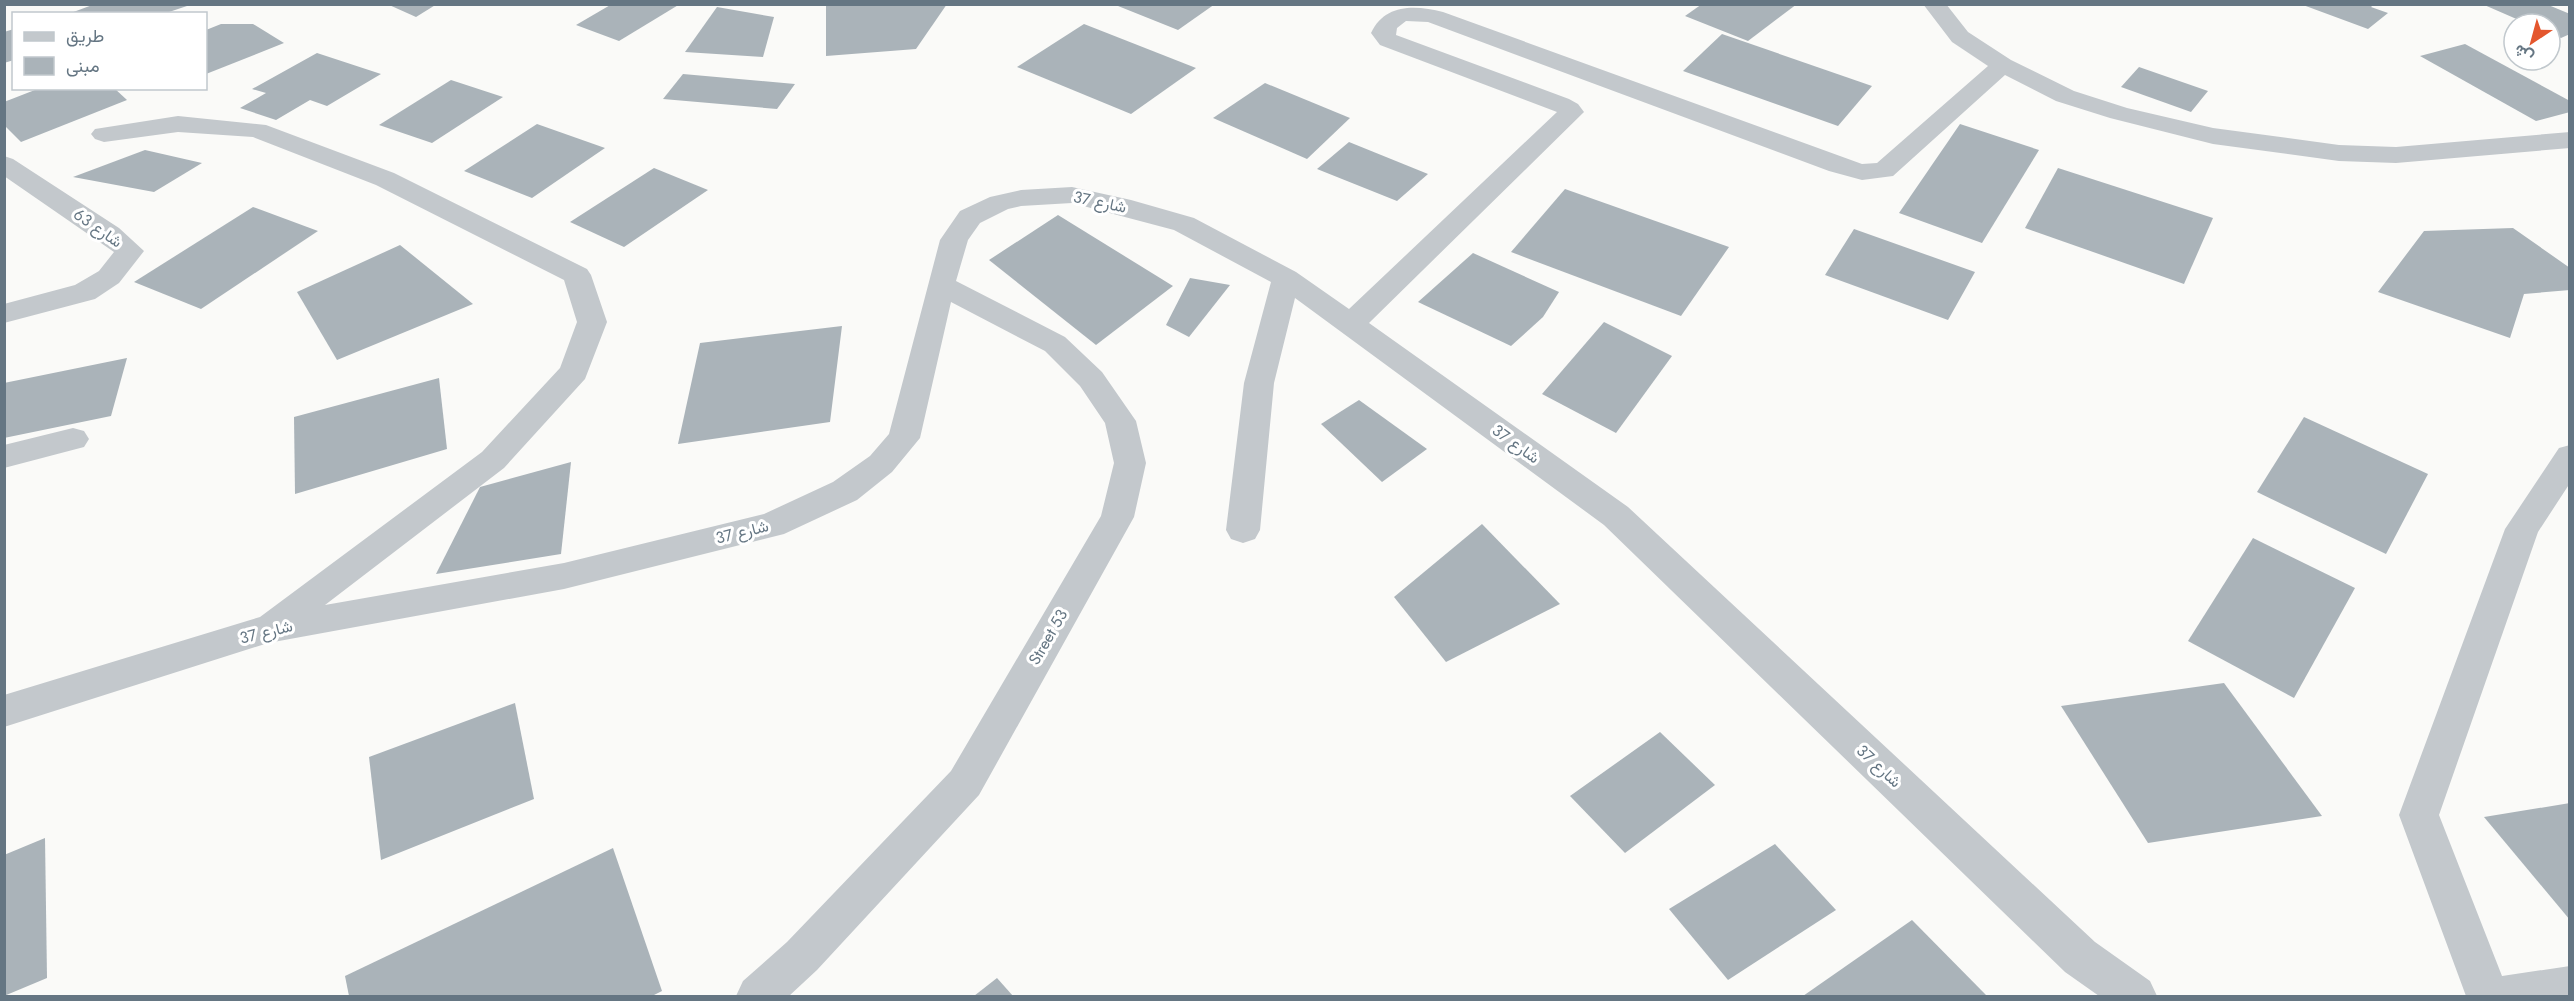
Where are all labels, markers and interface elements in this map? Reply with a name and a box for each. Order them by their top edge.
legend [12,12,207,90]
north arrow [2502,12,2562,72]
text: طريق [66,23,104,49]
text: ش [2509,39,2538,69]
text: مبنى [66,53,100,79]
street label: شارع 37 [1071,185,1129,219]
street label: شارع 63 [69,203,127,253]
street label: شارع 37 [1487,419,1545,469]
street label: شارع 37 [713,514,771,550]
street label: Street 53 [1023,605,1073,669]
street label: شارع 37 [237,614,295,650]
street label: شارع 37 [1851,739,1907,793]

